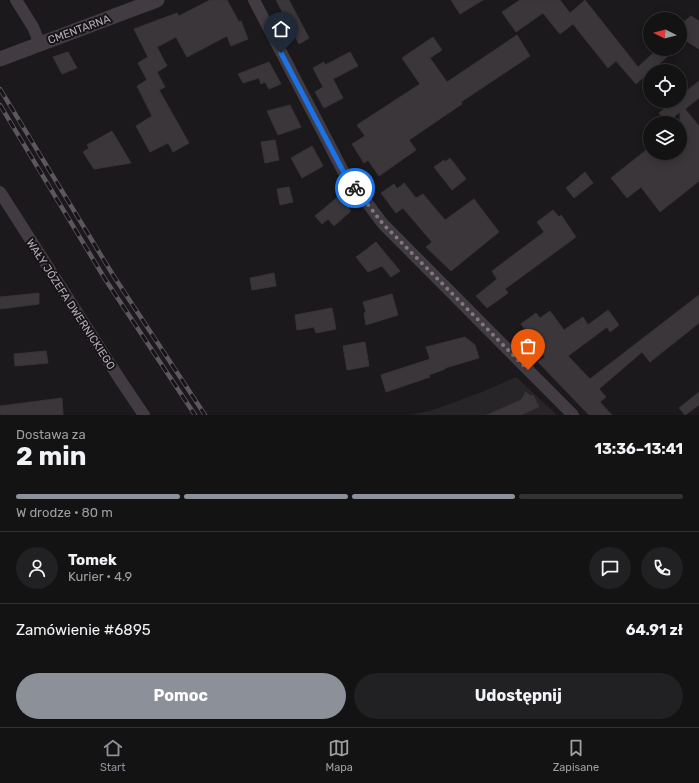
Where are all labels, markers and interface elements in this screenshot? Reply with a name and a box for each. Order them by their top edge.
street label: CMENTARNA [46,12,113,47]
pin [264,12,298,53]
north arrow [643,12,687,56]
map controls [643,12,687,160]
icon: home [270,18,292,40]
button: locate [643,64,687,108]
button: layers [643,116,687,160]
courier [335,168,375,208]
icon: bike [344,177,366,199]
street label: WAŁY JÓZEFA DWERNICKIEGO [23,237,118,372]
pin [511,329,545,370]
icon: bag [517,335,539,357]
text: Dostawa za [16,427,86,442]
text: 13:36–13:41 [594,440,683,458]
text: 2 min [16,441,86,472]
text: W drodze · 80 m [16,505,113,520]
button: person [16,547,58,589]
button: chat [589,547,631,589]
button: phone [641,547,683,589]
text: Tomek [68,551,117,569]
text: Kurier · 4.9 [68,569,132,584]
text: Zamówienie #6895 [16,621,151,639]
text: 64.91 zł [626,621,683,639]
button: Pomoc [16,673,346,719]
button: Udostępnij [354,673,683,719]
tab: Start [100,737,126,774]
tab: Mapa [325,737,353,774]
tab: Zapisane [553,737,599,774]

